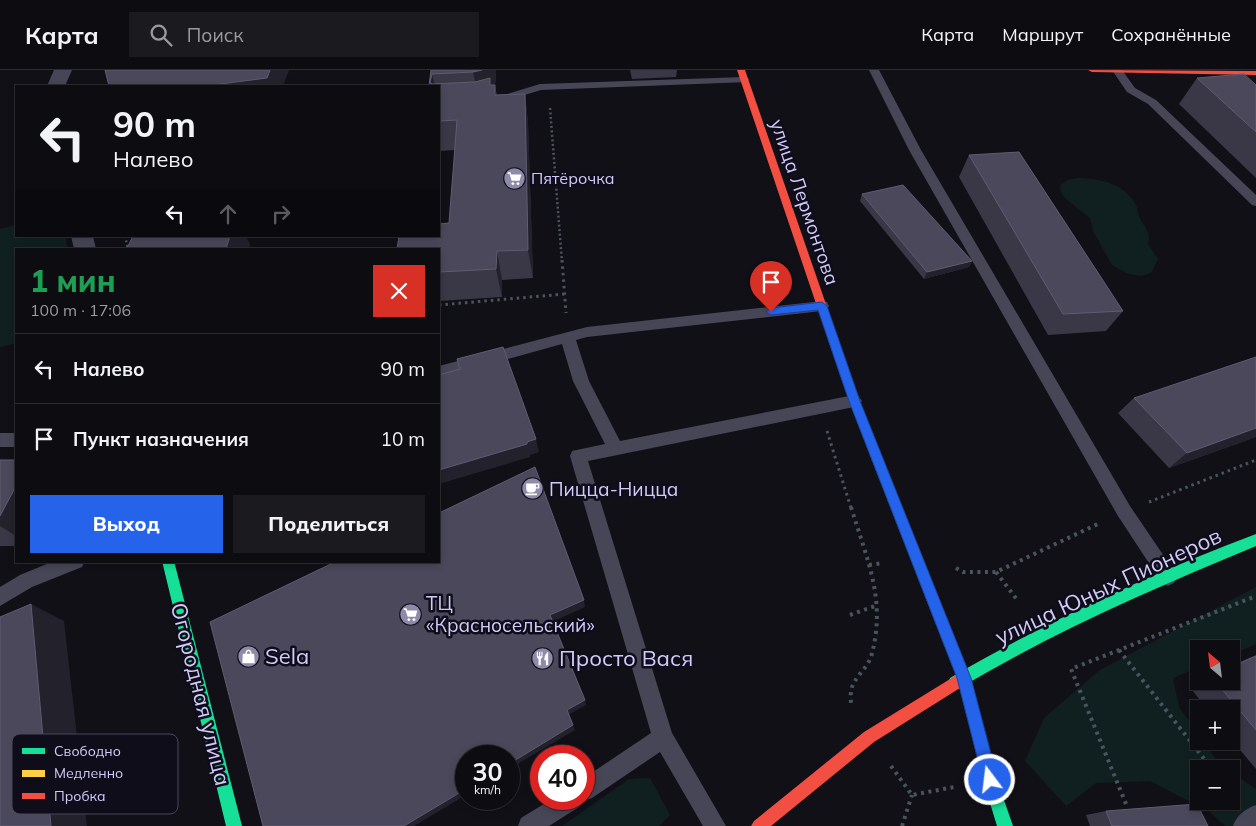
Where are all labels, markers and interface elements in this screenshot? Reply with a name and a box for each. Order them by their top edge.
search box [129,12,479,57]
text: Карта [25,20,99,50]
icon: search [147,21,175,49]
text: Поиск [187,23,244,47]
text: Карта [921,23,974,46]
text: Маршрут [1002,23,1083,46]
text: Сохранённые [1111,23,1231,46]
text: 90 m [113,102,196,146]
icon: left [30,105,95,170]
street label: улица Лермонтова [765,116,845,288]
text: Налево [113,145,193,173]
supermarket icon: Пятёрочка [503,166,527,190]
place label: Пятёрочка [531,168,615,188]
icon: left [161,200,189,228]
icon: ahead [214,200,242,228]
icon: right [267,200,295,228]
pin [750,261,792,312]
text: 1 мин [30,262,116,300]
button: close [373,265,425,317]
icon: arrive [757,268,785,296]
text: 100 m · 17:06 [30,300,131,320]
icon: left [30,355,58,383]
text: Налево [73,357,145,381]
text: 90 m [381,357,425,381]
icon: arrive [30,425,58,453]
text: Пункт назначения [73,427,249,451]
text: 10 m [381,427,425,451]
cafe icon: Пицца-Ницца [521,477,545,501]
place label: Пицца-Ницца [549,477,678,501]
button: Выход [30,495,223,553]
button: Поделиться [233,495,425,553]
street label: улица Юных Пионеров [990,521,1226,651]
place label: ТЦ «Красносельский» [426,591,595,637]
street label: Огородная улица [165,600,237,788]
supermarket icon: ТЦ «Красносельский» [398,602,422,626]
north arrow [1190,640,1240,690]
map controls [1190,640,1240,810]
place label: Sela [265,642,309,670]
shop icon: Sela [237,644,261,668]
place label: Просто Вася [559,644,693,672]
restaurant icon: Просто Вася [531,646,555,670]
button: + [1190,700,1240,750]
legend [12,734,178,814]
text: Свободно [54,742,121,760]
speed limit sign: 40 [530,745,595,810]
position arrow [963,753,1015,805]
text: 30 [472,756,503,787]
button: − [1190,760,1240,810]
text: Медленно [54,764,123,782]
text: km/h [474,782,501,797]
text: Пробка [54,787,106,805]

